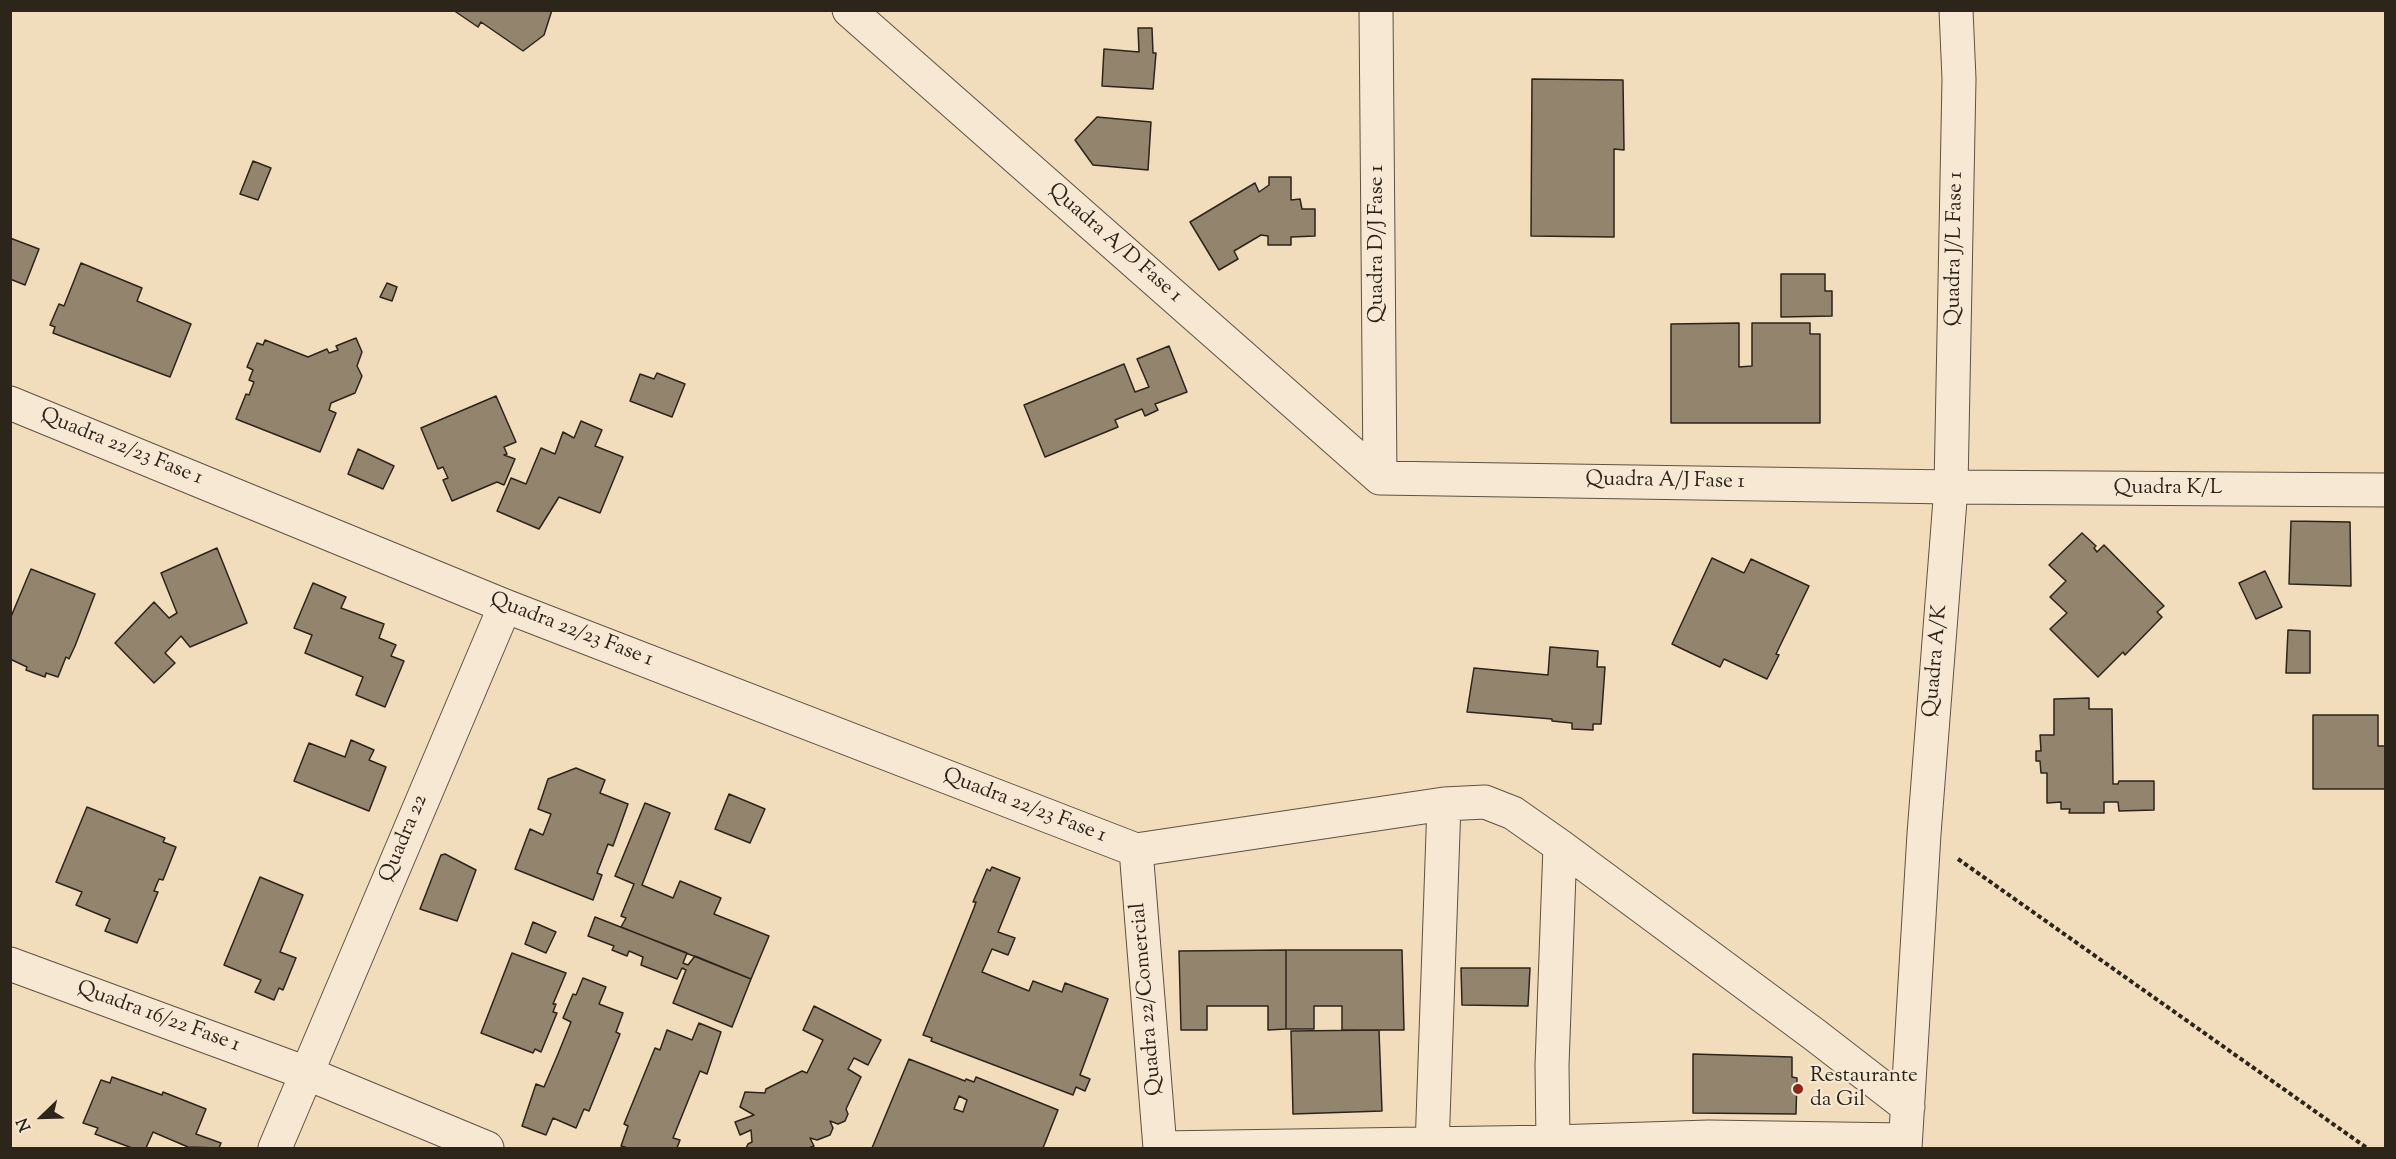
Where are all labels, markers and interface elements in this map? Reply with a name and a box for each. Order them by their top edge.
street label: Quadra D/J Fase 1 [1365,165,1391,323]
street label: Quadra J/L Fase 1 [1942,171,1970,327]
street label: Quadra A/D Fase 1 [1042,179,1186,309]
street label: Quadra 22/23 Fase 1 [36,404,206,492]
street label: Quadra A/J Fase 1 [1585,468,1745,496]
street label: Quadra K/L [2114,476,2222,502]
street label: Quadra 22/23 Fase 1 [486,588,656,674]
street label: Quadra A/K [1920,604,1954,718]
street label: Quadra 22/23 Fase 1 [939,764,1109,850]
street label: Quadra 22 [375,792,435,886]
street label: Quadra 22/Comercial [1127,901,1169,1097]
street label: Quadra 16/22 Fase 1 [73,977,243,1059]
place label: Restaurante da Gil [1810,1064,1918,1114]
marker: Restaurante da Gil [1791,1082,1805,1096]
north arrow [12,1087,72,1147]
text: N [12,1114,38,1135]

